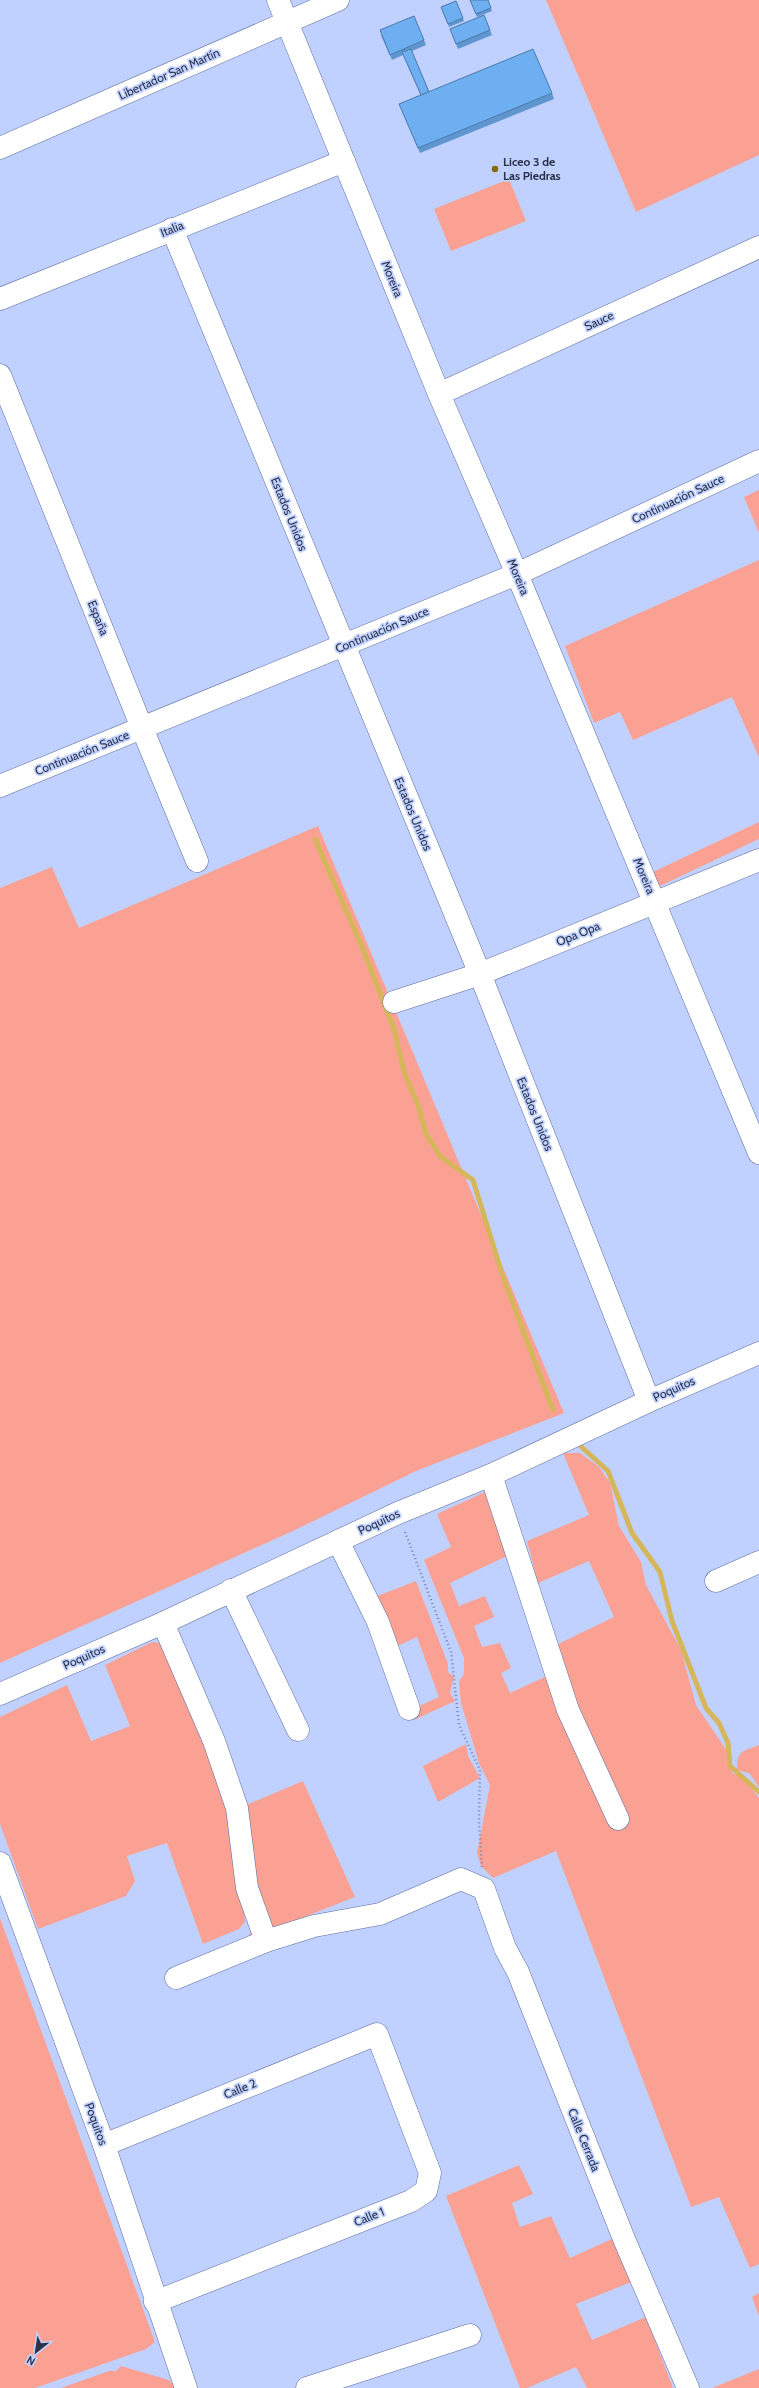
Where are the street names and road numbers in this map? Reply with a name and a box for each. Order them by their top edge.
street label: Libertador San Martín [116,44,222,103]
street label: Italia [158,217,186,240]
street label: Moreira [378,258,407,299]
street label: Sauce [582,307,616,334]
street label: Continuación Sauce [629,471,726,527]
street label: Estados Unidos [268,475,311,553]
street label: Moreira [504,556,533,597]
street label: España [85,598,112,638]
street label: Continuación Sauce [333,603,431,656]
street label: Continuación Sauce [32,727,131,778]
street label: Estados Unidos [391,775,436,853]
street label: Moreira [630,855,659,896]
street label: Opa Opa [554,918,602,949]
street label: Estados Unidos [514,1075,557,1153]
street label: Poquitos [650,1373,697,1404]
street label: Poquitos [356,1505,402,1538]
street label: Poquitos [60,1641,107,1672]
street label: Calle 2 [221,2075,258,2102]
street label: Poquitos [82,2100,111,2147]
street label: Calle Cerrada [565,2106,604,2174]
street label: Calle 1 [351,2204,386,2229]

